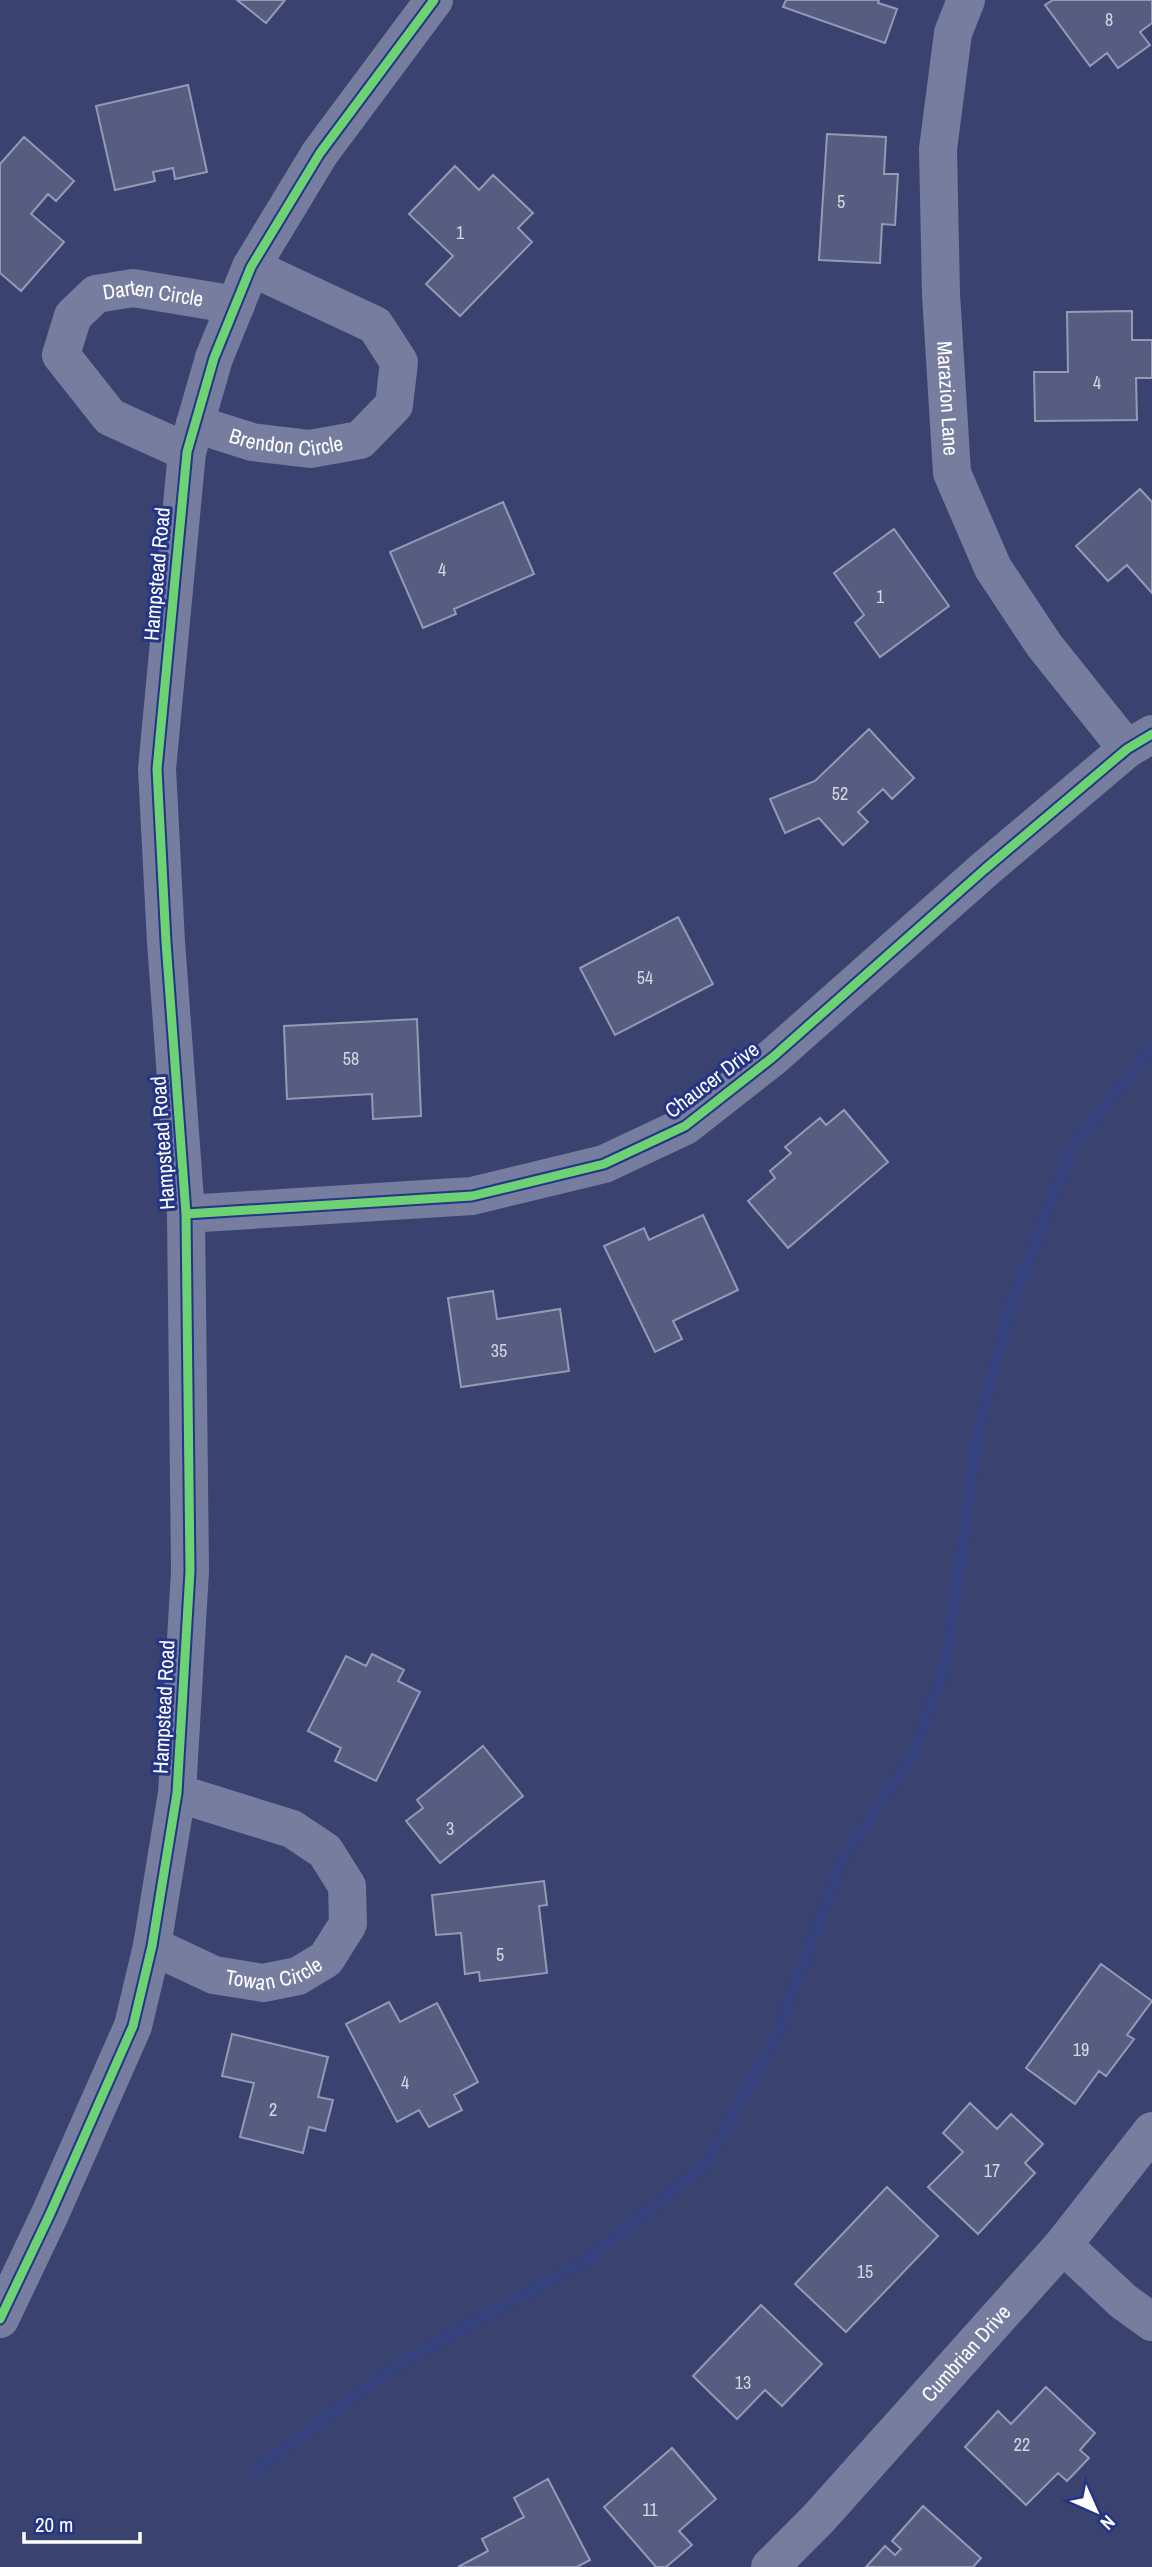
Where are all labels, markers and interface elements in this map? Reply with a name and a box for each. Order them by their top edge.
house number: 8 [1105,7,1113,32]
house number: 5 [837,189,845,214]
house number: 1 [456,220,465,245]
street label: Darten Circle [101,273,206,313]
street label: Marazion Lane [930,340,966,457]
house number: 4 [1093,370,1101,395]
street label: Brendon Circle [226,421,345,463]
street label: Hampstead Road [136,506,177,642]
house number: 4 [438,557,446,582]
house number: 1 [876,584,885,609]
house number: 52 [832,781,848,806]
house number: 54 [637,965,653,990]
street label: Chaucer Drive [659,1035,765,1125]
house number: 58 [343,1046,359,1071]
street label: Hampstead Road [143,1075,182,1211]
house number: 35 [491,1338,507,1363]
street label: Hampstead Road [146,1639,181,1775]
house number: 3 [446,1816,454,1841]
house number: 5 [496,1942,504,1967]
street label: Towan Circle [223,1950,327,1997]
house number: 19 [1073,2037,1089,2062]
house number: 4 [401,2070,409,2095]
house number: 2 [269,2097,277,2122]
house number: 17 [984,2158,1000,2183]
house number: 15 [857,2259,873,2284]
street label: Cumbrian Drive [914,2298,1017,2408]
house number: 13 [735,2370,751,2395]
house number: 22 [1014,2432,1030,2457]
north arrow [1061,2476,1131,2546]
house number: 11 [642,2497,658,2522]
scale bar [24,2500,140,2544]
text: 20 m [35,2510,73,2539]
text: N [1095,2510,1121,2536]

